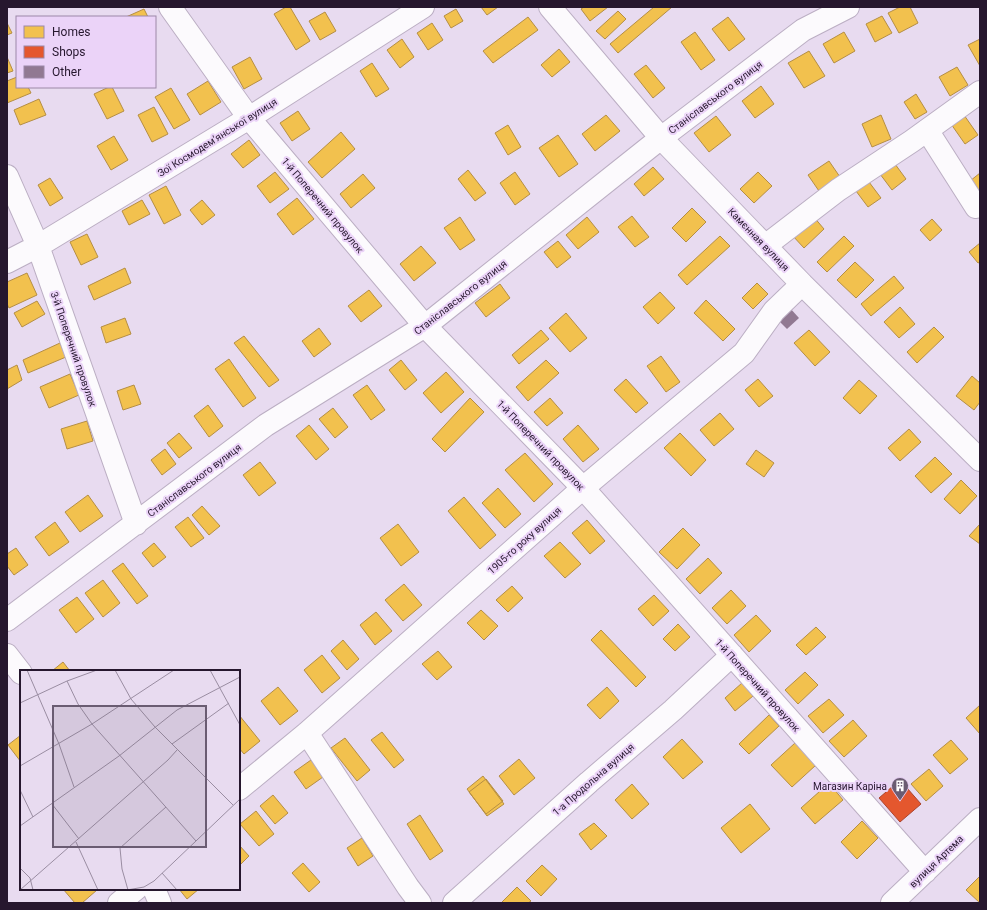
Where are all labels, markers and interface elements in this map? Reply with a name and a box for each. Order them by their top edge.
legend [16,16,156,88]
text: Homes [52,25,90,39]
text: Shops [52,45,86,59]
street label: Станіславського вулиця [666,59,764,136]
text: Other [52,65,81,79]
street label: Зої Космодем’янської вулиця [156,96,279,179]
street label: 1-й Поперечний провулок [280,155,366,256]
street label: Камєнная вулиця [726,206,791,273]
street label: Станіславського вулиця [412,258,509,337]
street label: 3-й Поперечний провулок [49,290,99,409]
street label: 1-й Поперечний провулок [495,398,587,493]
street label: Станіславського вулиця [145,442,243,519]
street label: 1905-го року вулиця [485,505,563,576]
street label: 1-й Поперечний провулок [713,637,803,734]
inset map [20,670,240,890]
street label: 1-а Продольна вулиця [550,741,636,818]
building icon: Магазин Каріна [890,776,910,801]
place label: Магазин Каріна [813,781,887,792]
street label: вулиця Артема [907,833,965,890]

